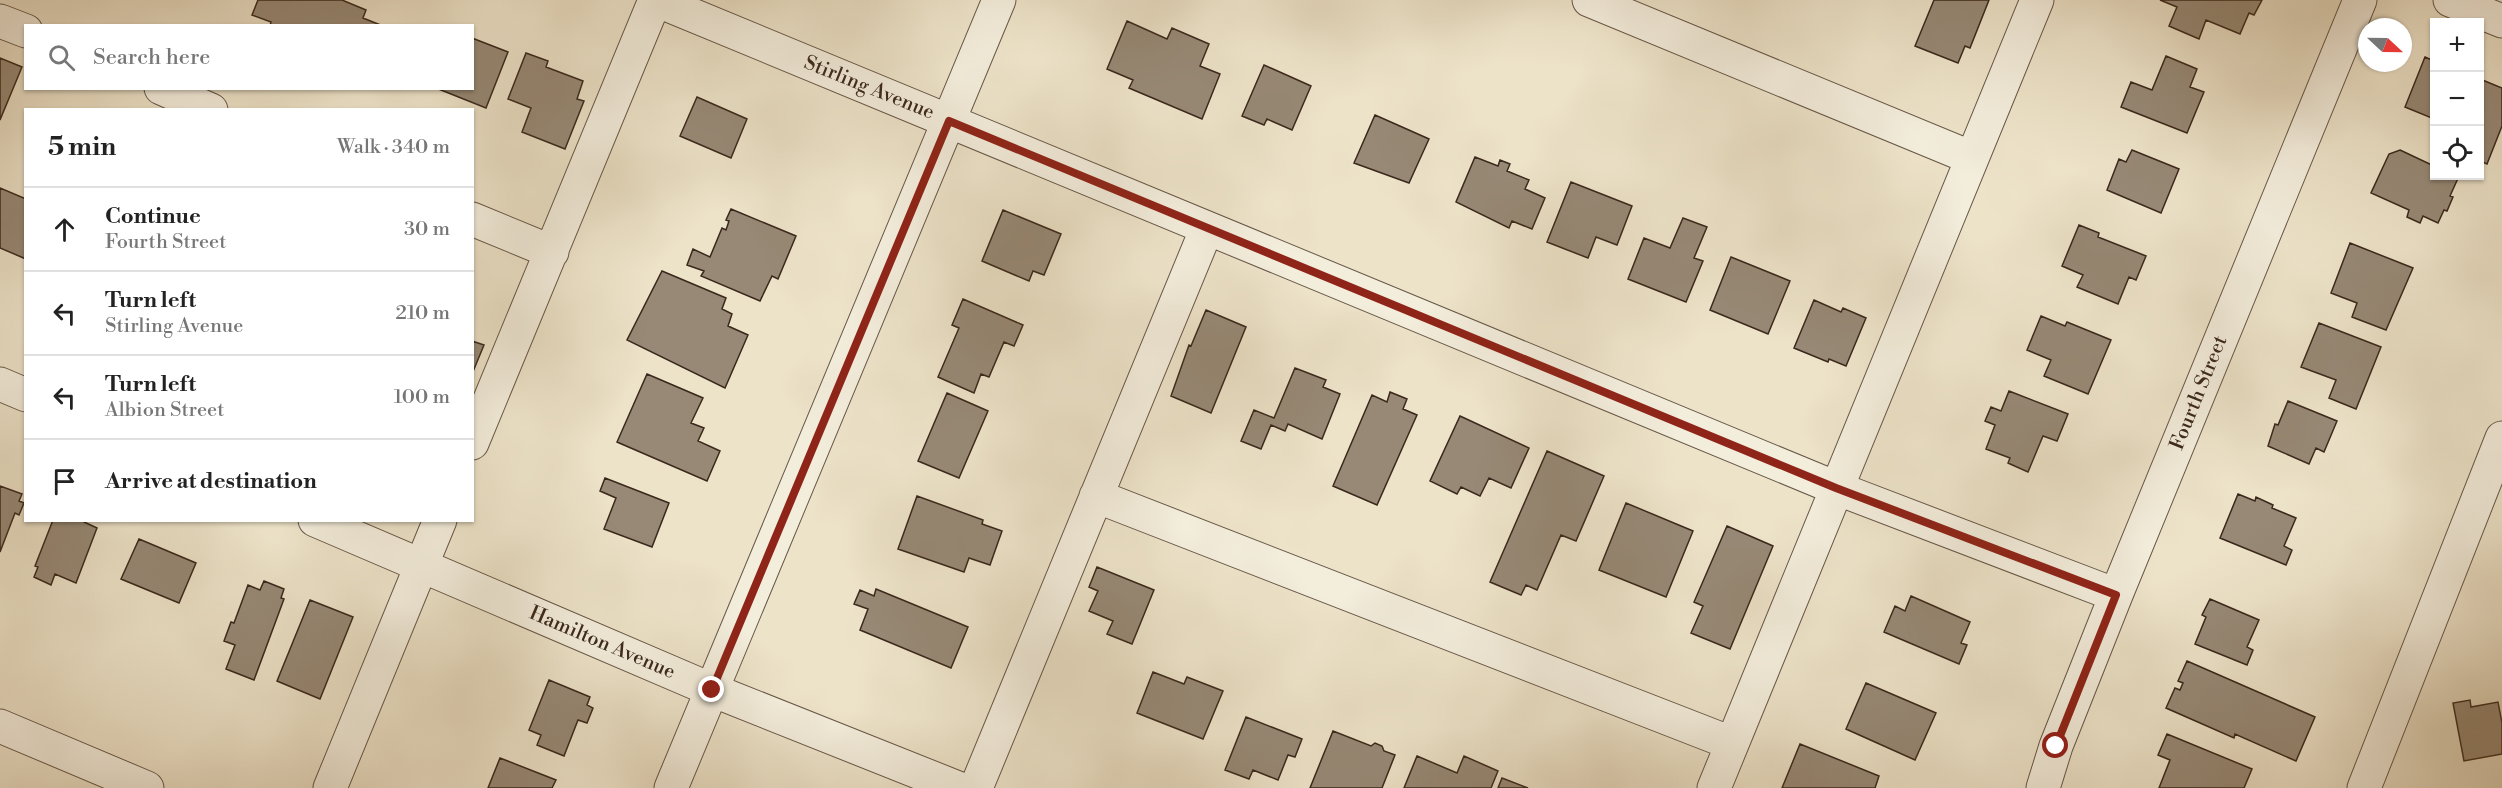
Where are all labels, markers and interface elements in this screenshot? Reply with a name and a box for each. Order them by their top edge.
north arrow [2358,18,2412,72]
map controls [2430,18,2484,180]
button: + [2430,18,2484,72]
search box [24,24,474,90]
icon: search [45,41,78,74]
text: Search here [93,44,210,71]
street label: Stirling Avenue [800,51,938,125]
button: − [2430,72,2484,126]
button: locate [2430,126,2484,180]
text: 5 min [48,131,116,163]
text: Walk · 340 m [337,135,450,160]
text: Continue [105,203,201,230]
icon: ahead [48,213,81,246]
text: 30 m [404,217,450,242]
text: Fourth Street [105,230,226,255]
text: Turn left [105,287,196,314]
icon: left [48,297,81,330]
text: 210 m [395,301,450,326]
text: Stirling Avenue [105,314,243,339]
street label: Fourth Street [2165,332,2233,454]
text: Turn left [105,371,196,398]
icon: left [48,381,81,414]
text: 100 m [394,385,450,410]
text: Albion Street [105,398,224,423]
icon: arrive [48,465,81,498]
text: Arrive at destination [105,468,317,495]
street label: Hamilton Avenue [525,601,679,685]
route end [698,676,724,702]
route start [2042,732,2068,758]

